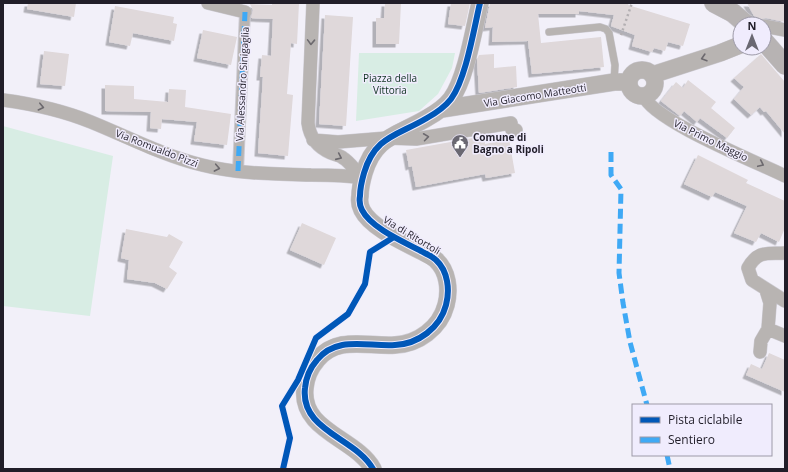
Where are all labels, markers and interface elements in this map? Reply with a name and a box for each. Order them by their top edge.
north arrow [732,16,772,56]
text: N [748,18,756,33]
street label: Via Alessandro Sinigaglia [232,26,252,142]
one-way arrow [307,39,316,45]
one-way arrow [700,53,707,62]
park label: Piazza della Vittoria [363,71,417,97]
street label: Via Giacomo Matteotti [483,80,587,110]
one-way arrow [38,103,44,111]
street label: Via Primo Maggio [671,116,751,164]
street label: Via Romualdo Pizzi [114,126,200,170]
place label: Comune di Bagno a Ripoli [473,130,544,156]
one-way arrow [423,133,429,142]
public building icon: Comune di Bagno a Ripoli [450,133,470,158]
one-way arrow [335,152,342,160]
one-way arrow [756,159,764,167]
one-way arrow [213,164,220,172]
street label: Via di Ritortoli [381,212,443,258]
legend [632,404,772,456]
text: Pista ciclabile [668,411,743,428]
text: Sentiero [668,431,715,448]

